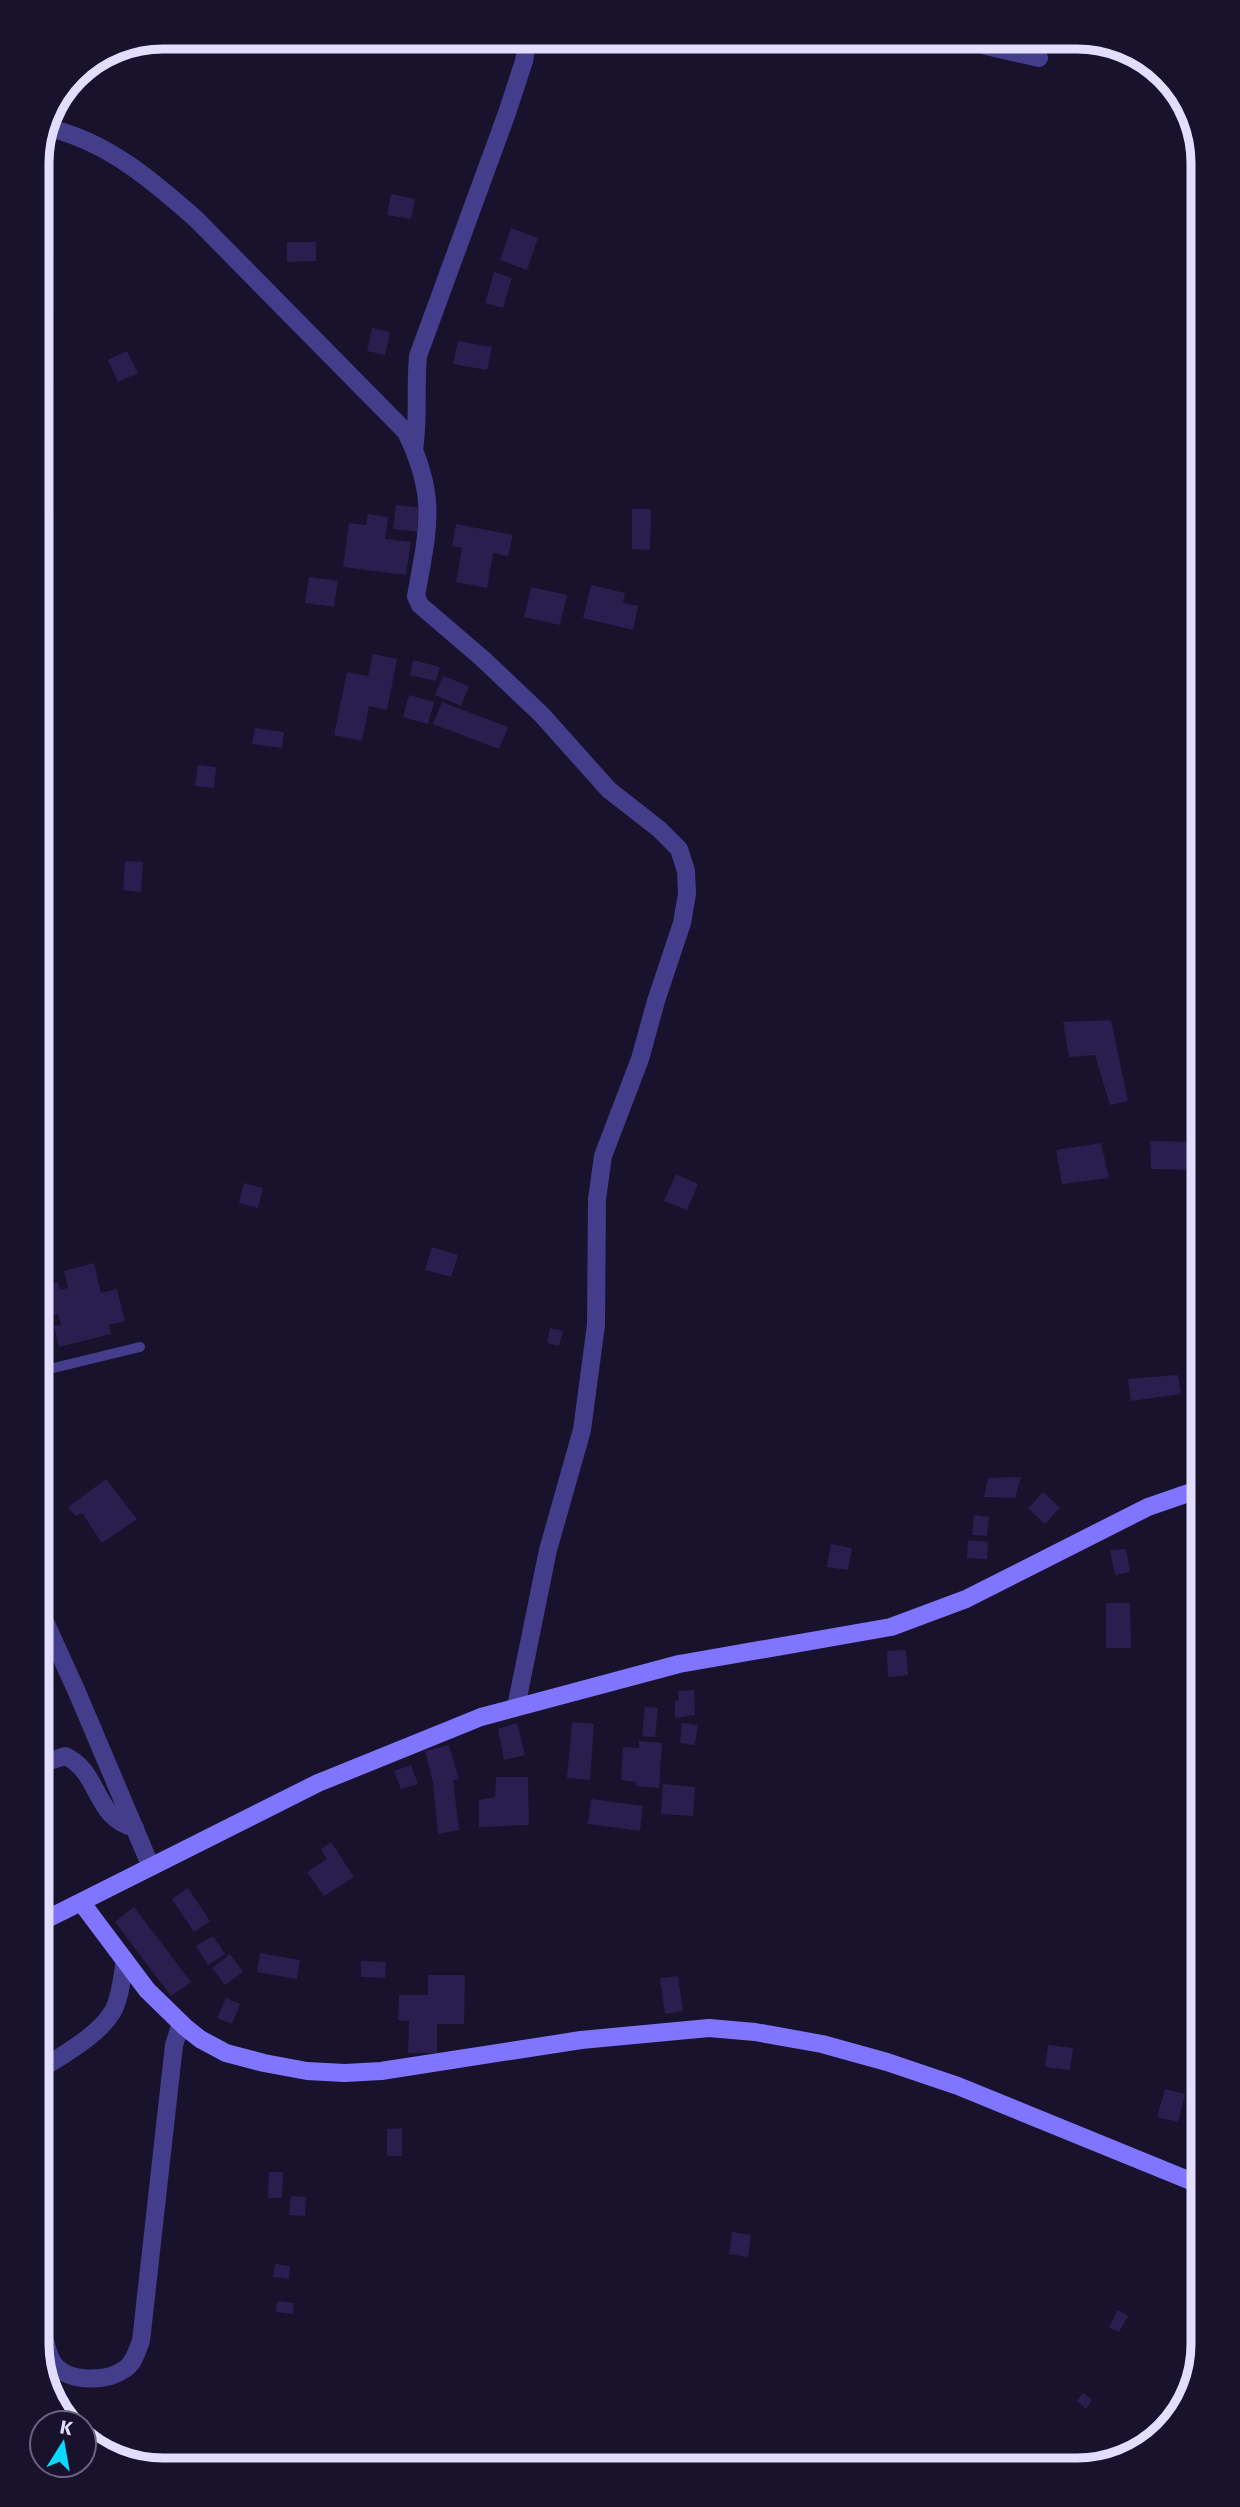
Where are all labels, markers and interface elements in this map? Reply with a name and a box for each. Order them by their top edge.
north arrow [28,2409,98,2479]
text: K [58,2415,75,2440]

